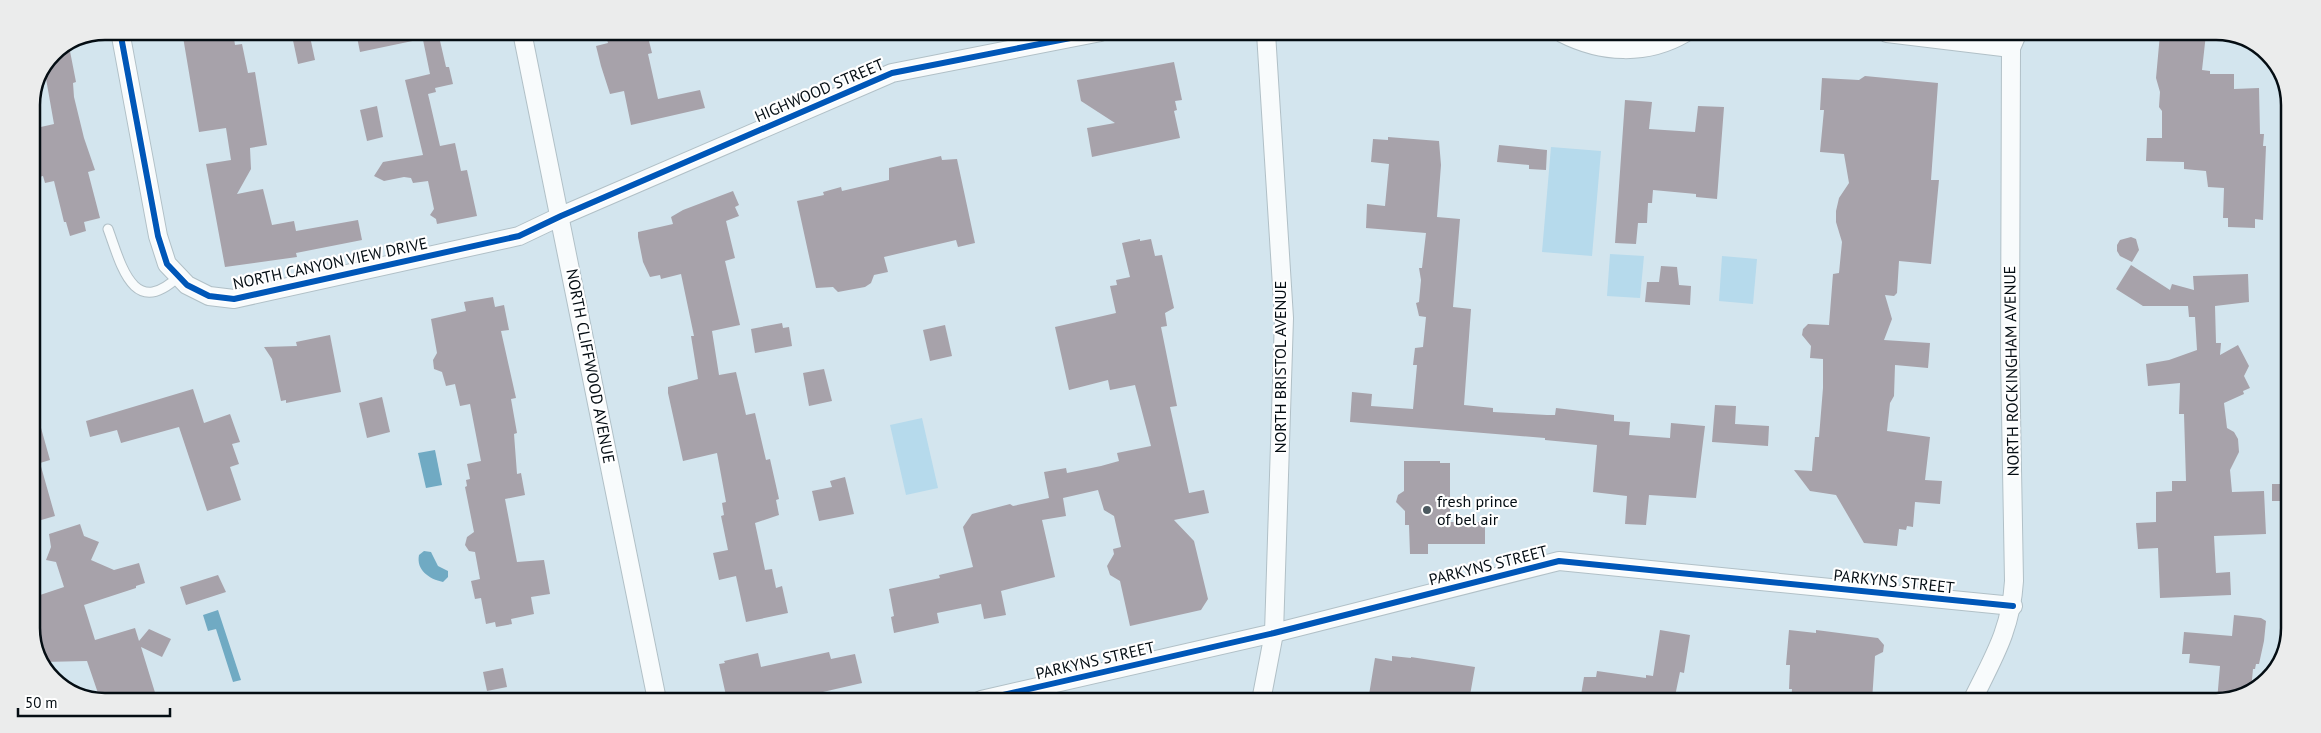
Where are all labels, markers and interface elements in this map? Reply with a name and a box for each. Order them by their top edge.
street label: HIGHWOOD STREET [751,54,887,126]
street label: NORTH CANYON VIEW DRIVE [231,233,429,293]
street label: NORTH ROCKINGHAM AVENUE [1999,266,2023,476]
street label: NORTH CLIFFWOOD AVENUE [562,267,620,465]
street label: NORTH BRISTOL AVENUE [1270,281,1290,453]
place label: fresh prince of bel air [1437,491,1518,529]
marker: fresh prince of bel air [1421,504,1433,516]
street label: PARKYNS STREET [1427,541,1549,589]
street label: PARKYNS STREET [1833,565,1956,597]
street label: PARKYNS STREET [1034,637,1157,683]
scale bar [18,686,170,718]
text: 50 m [25,693,58,712]

